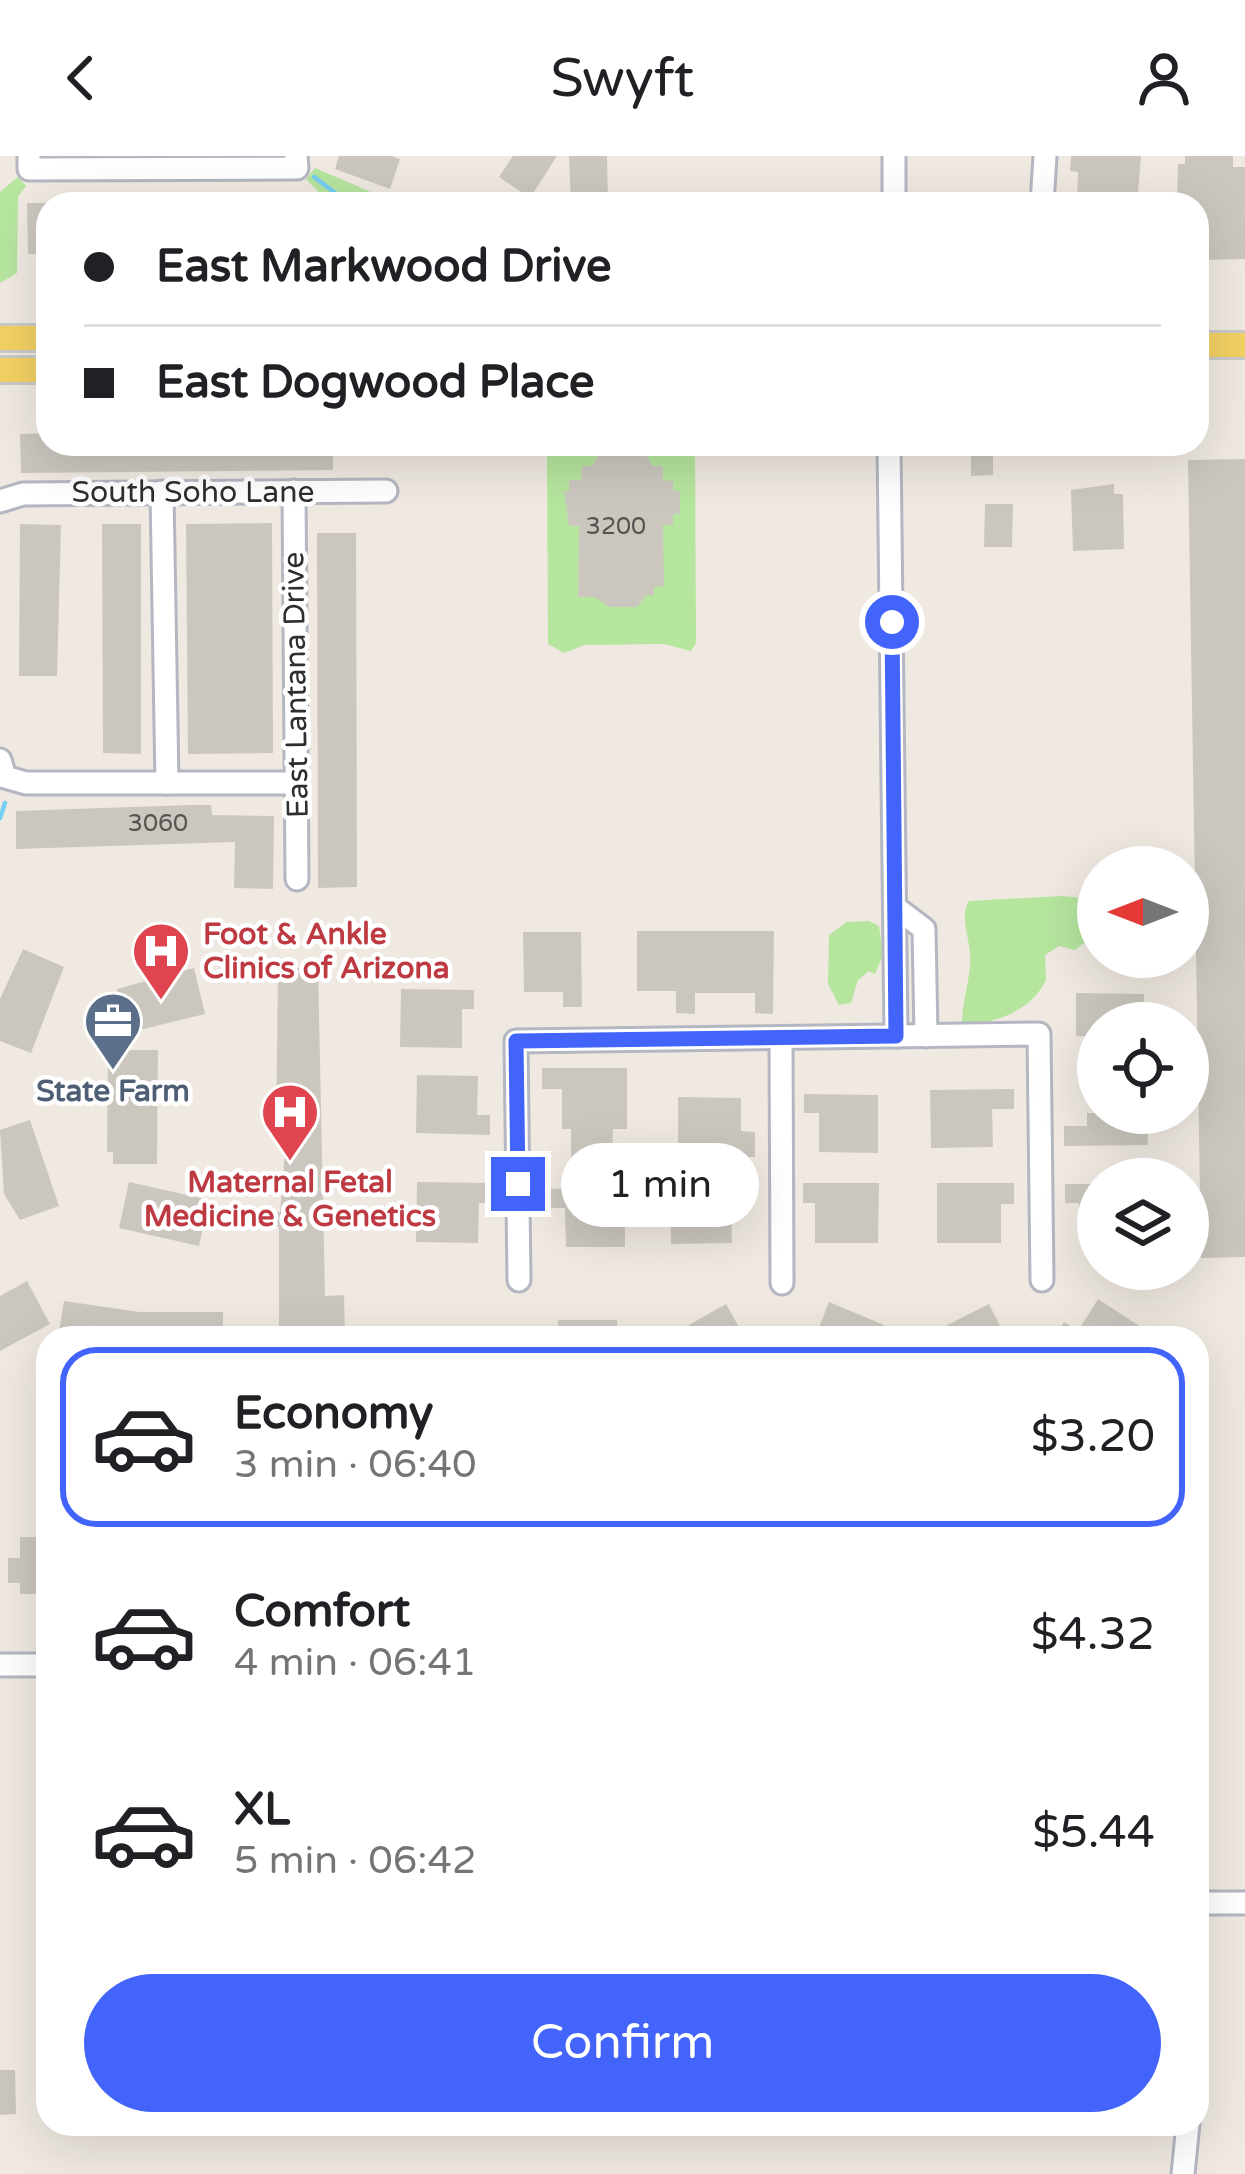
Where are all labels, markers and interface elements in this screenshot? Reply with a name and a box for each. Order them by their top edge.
icon: back [48,45,114,111]
icon: person [1131,45,1197,111]
text: Swyft [550,46,695,111]
text: East Markwood Drive [156,240,612,294]
text: East Dogwood Place [156,356,595,410]
street label: South Soho Lane [72,474,314,511]
house number: 3200 [586,512,646,541]
street label: East Lantana Drive [275,551,317,819]
route start [865,595,919,649]
house number: 3060 [128,809,188,838]
north arrow [1077,846,1209,978]
map controls [1077,846,1209,1290]
place label: Foot & Ankle Clinics of Arizona [203,916,450,987]
hospital icon: Foot & Ankle Clinics of Arizona [130,920,192,1002]
office icon: State Farm [82,990,144,1072]
button: locate [1077,1002,1209,1134]
place label: State Farm [36,1073,190,1110]
hospital icon: Maternal Fetal Medicine & Genetics [259,1081,321,1163]
callout: 1 min [560,1142,758,1226]
route end [491,1157,545,1211]
button: layers [1077,1158,1209,1290]
text: 1 min [608,1161,712,1208]
place label: Maternal Fetal Medicine & Genetics [144,1164,436,1235]
icon: car [90,1383,198,1491]
text: Economy [234,1387,433,1441]
text: $3.20 [1031,1410,1155,1464]
text: 3 min · 06:40 [234,1441,476,1488]
icon: car [90,1581,198,1689]
text: Comfort [234,1585,410,1639]
text: $4.32 [1031,1608,1155,1662]
text: 4 min · 06:41 [234,1639,476,1686]
icon: car [90,1779,198,1887]
text: XL [234,1783,290,1837]
text: $5.44 [1032,1806,1155,1860]
text: 5 min · 06:42 [234,1837,476,1884]
button: Confirm [84,1974,1161,2112]

